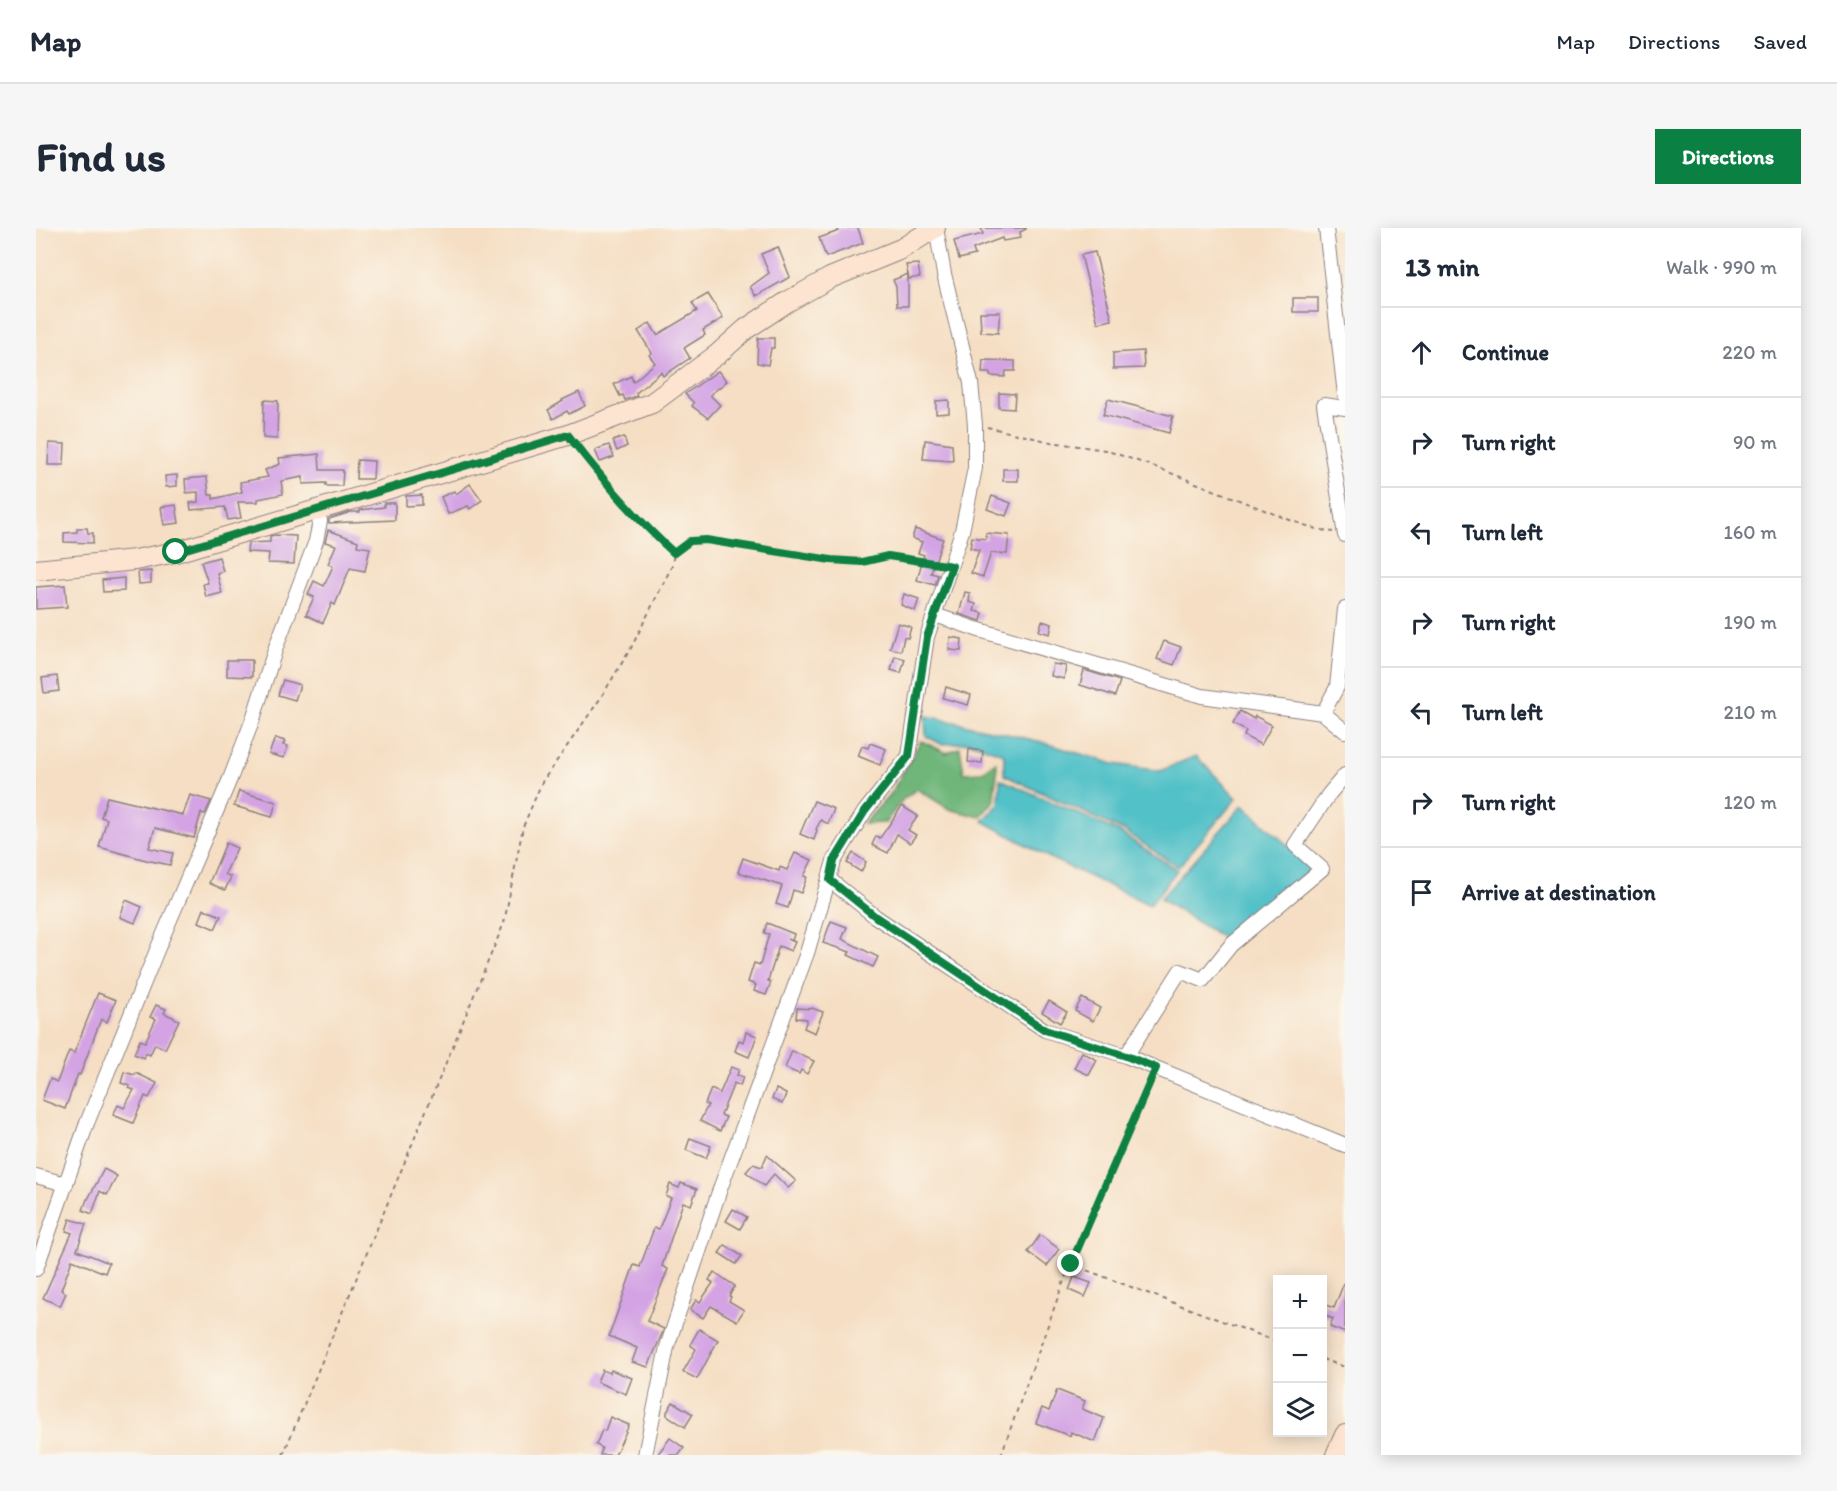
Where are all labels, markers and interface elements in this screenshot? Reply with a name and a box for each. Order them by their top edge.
text: Map [30,24,81,58]
text: Map [1557,29,1595,54]
text: Directions [1628,29,1720,54]
text: Saved [1753,29,1807,54]
button: Directions [1655,129,1801,184]
text: Find us [36,131,166,182]
text: 13 min [1405,251,1479,283]
text: Walk · 990 m [1666,255,1777,279]
icon: ahead [1405,336,1438,369]
text: Continue [1462,339,1549,366]
text: 220 m [1722,340,1777,364]
icon: right [1405,426,1438,459]
text: Turn right [1462,429,1556,456]
text: 90 m [1733,430,1777,454]
icon: left [1405,516,1438,549]
text: Turn left [1462,519,1543,546]
text: 160 m [1724,520,1777,544]
route start [162,538,188,564]
icon: right [1405,606,1438,639]
text: Turn right [1462,609,1556,636]
text: 190 m [1724,610,1777,634]
icon: left [1405,696,1438,729]
text: Turn left [1462,699,1543,726]
text: 210 m [1724,700,1777,724]
icon: right [1405,786,1438,819]
text: Turn right [1462,789,1556,816]
text: 120 m [1724,790,1777,814]
icon: arrive [1405,876,1438,909]
text: Arrive at destination [1462,879,1656,906]
route end [1057,1250,1083,1276]
map controls [1273,1275,1327,1437]
button: + [1273,1275,1327,1329]
button: − [1273,1329,1327,1383]
button: layers [1273,1383,1327,1437]

